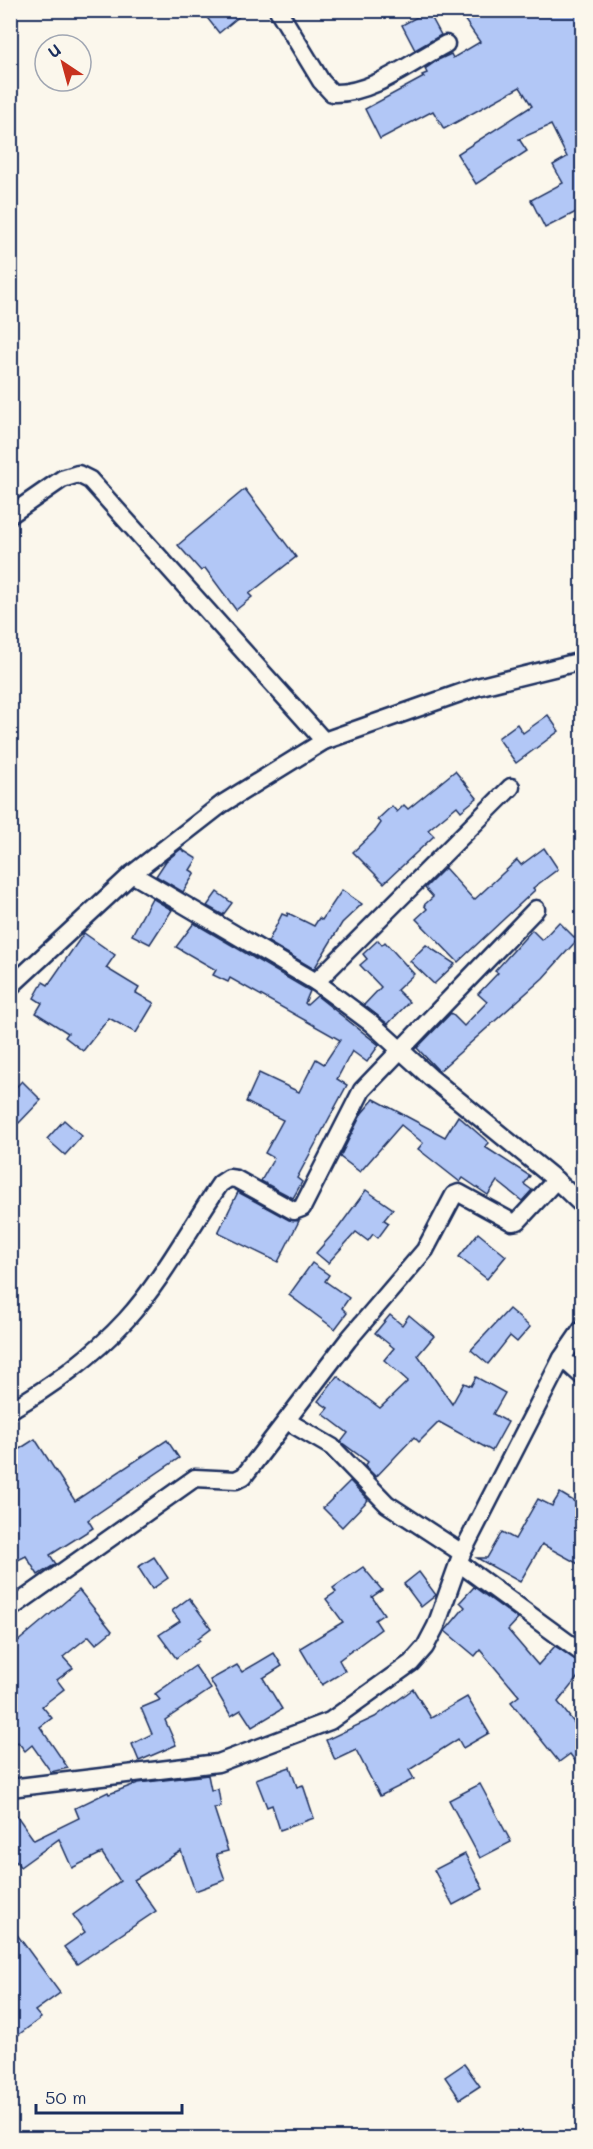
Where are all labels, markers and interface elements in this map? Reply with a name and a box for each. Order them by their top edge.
north arrow [33,33,93,93]
text: U [43,39,65,62]
scale bar [36,2077,182,2115]
text: 50 m [45,2085,87,2109]

